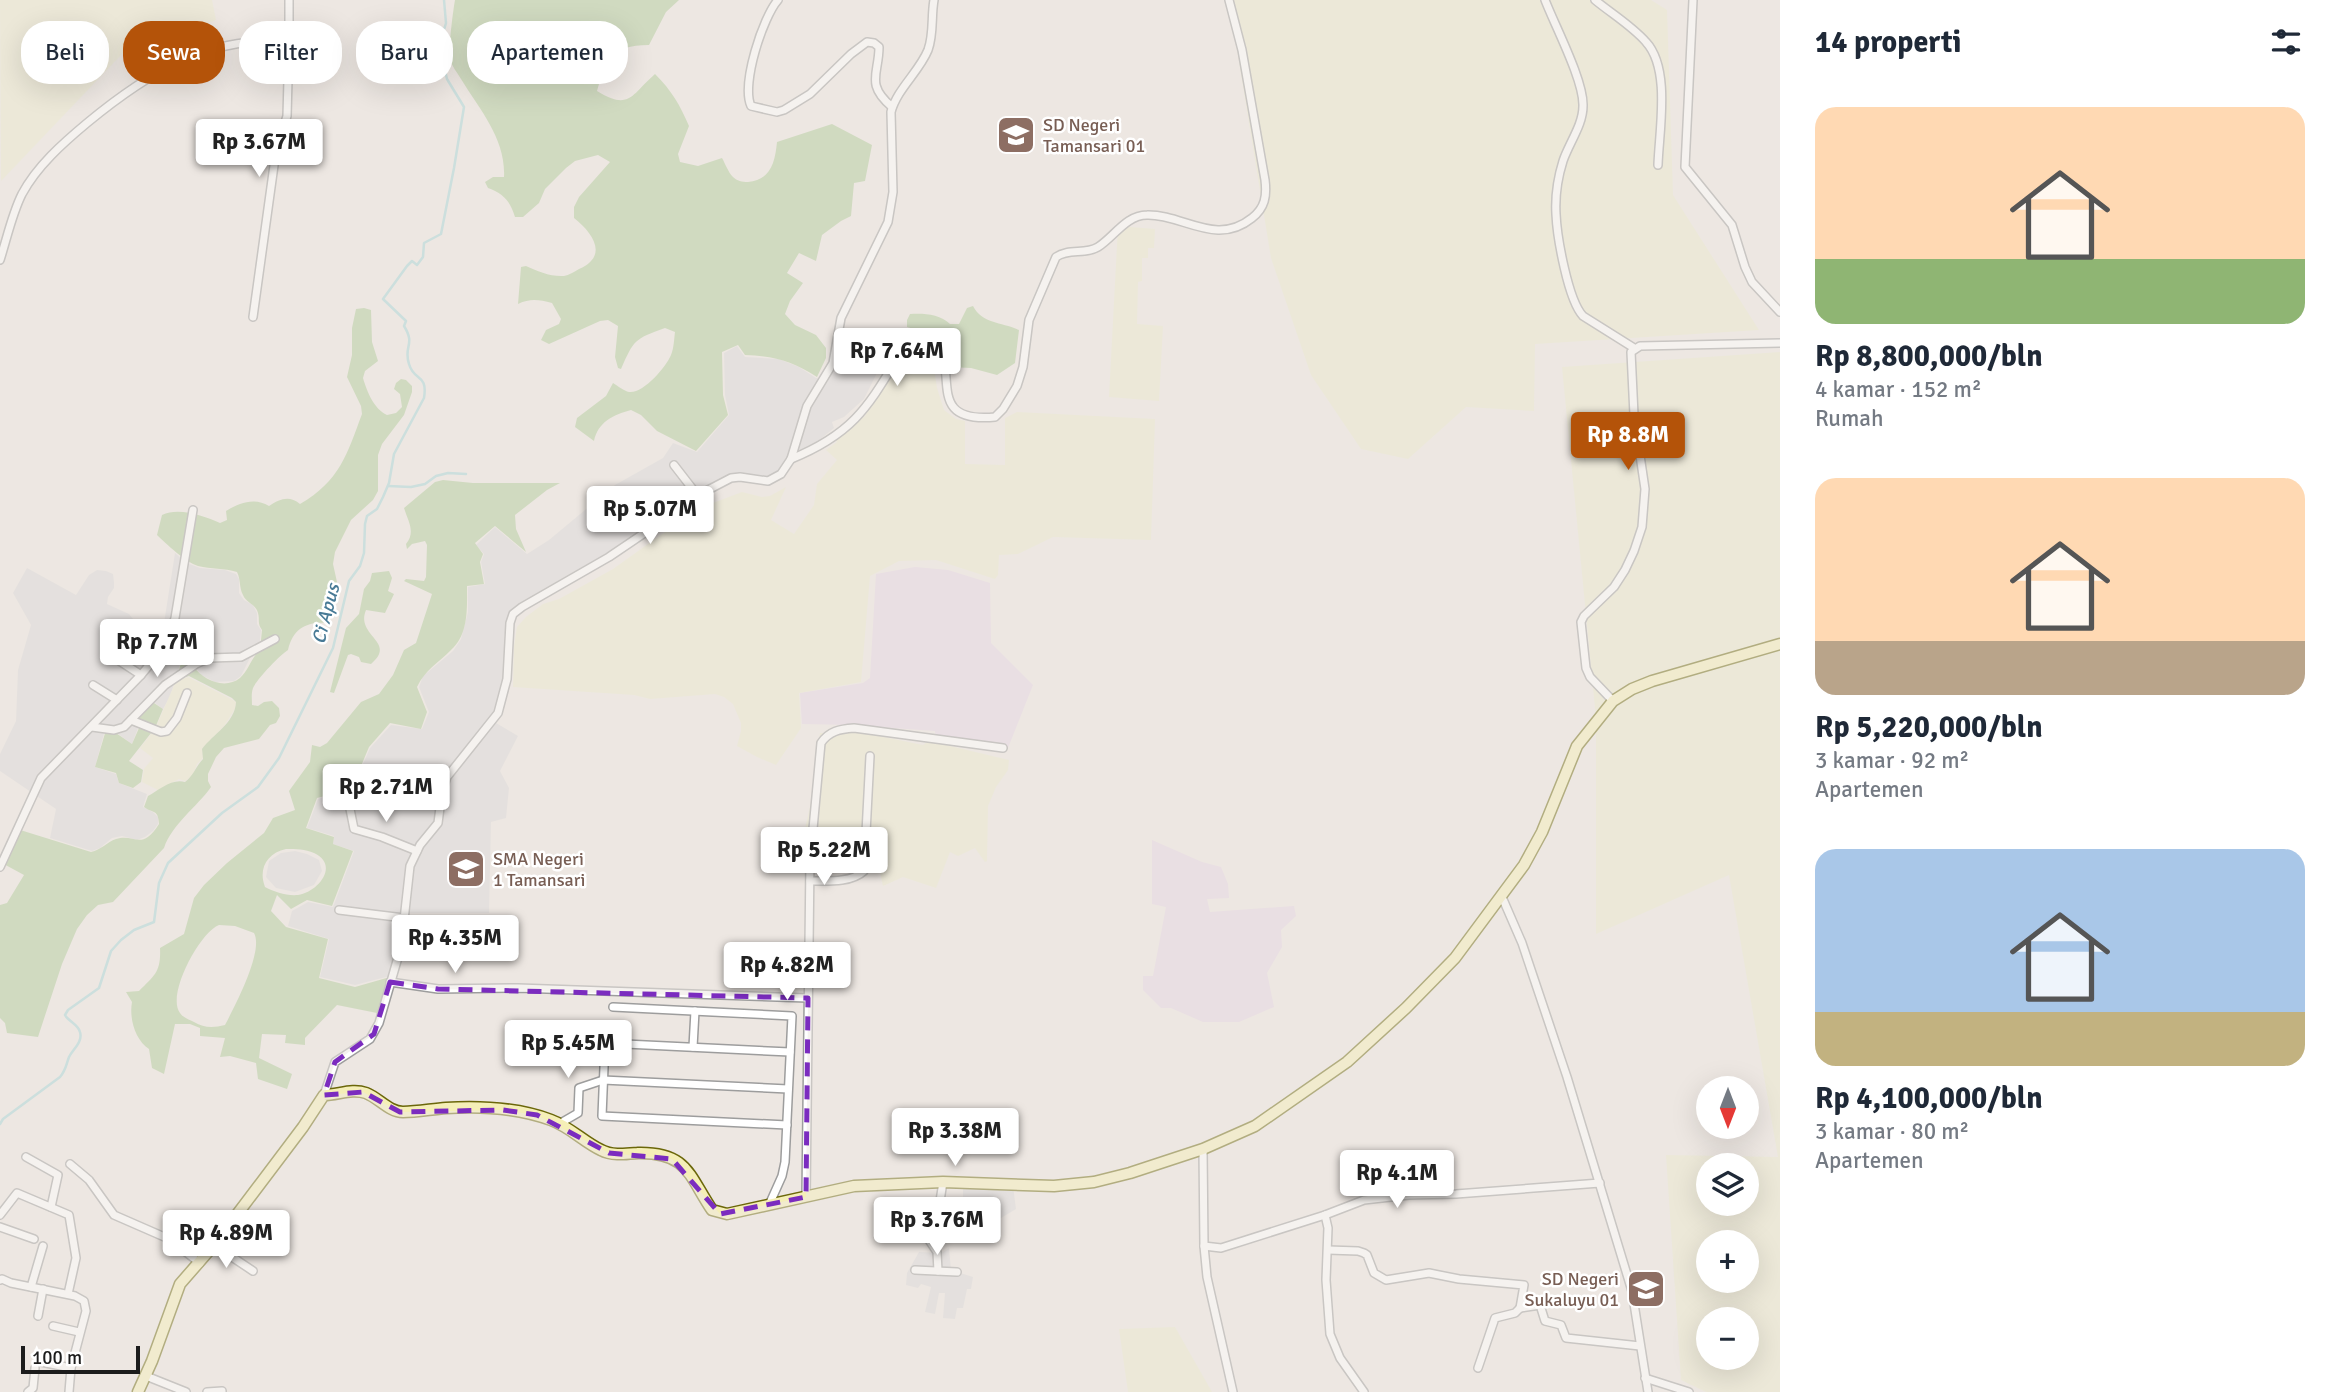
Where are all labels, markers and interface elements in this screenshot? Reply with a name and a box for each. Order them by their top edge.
chip: Beli [21,21,109,84]
chip: Sewa [123,21,225,84]
chip: Filter [239,21,342,84]
chip: Baru [356,21,453,84]
chip: Apartemen [467,21,628,84]
icon: filters [2267,23,2305,61]
text: 14 properti [1815,24,1962,61]
school or university icon: SD Negeri Tamansari 01 [995,114,1037,156]
place label: SD Negeri Tamansari 01 [1043,114,1145,157]
pin: Rp 3.67M [187,120,331,179]
text: Rp 3.67M [212,127,306,156]
icon: home [1997,152,2123,278]
pin: Rp 7.64M [825,328,969,388]
text: Rp 7.64M [850,336,944,365]
text: Rp 8,800,000/bln [1815,338,2043,375]
text: 4 kamar · 152 m² [1815,375,1982,404]
text: Rumah [1815,404,1883,433]
pin: Rp 8.8M [1563,412,1693,472]
text: Rp 8.8M [1587,420,1669,449]
pin: Rp 5.07M [578,486,722,546]
text: Rp 5.07M [603,494,697,523]
icon: home [1997,523,2123,649]
water label: Ci Apus [306,580,346,647]
pin: Rp 7.7M [92,620,222,679]
text: Rp 7.7M [116,627,198,656]
text: Rp 5,220,000/bln [1815,709,2043,746]
text: 3 kamar · 92 m² [1815,746,1969,775]
pin: Rp 2.71M [314,764,458,824]
text: Rp 2.71M [339,772,433,801]
text: Apartemen [1815,775,1924,804]
pin: Rp 5.22M [752,828,896,887]
text: Rp 5.22M [777,835,871,864]
school or university icon: SMA Negeri 1 Tamansari [445,848,487,890]
place label: SMA Negeri 1 Tamansari [493,848,585,891]
icon: home [1997,894,2123,1020]
pin: Rp 4.35M [383,916,527,975]
text: Rp 4.35M [408,923,502,952]
pin: Rp 4.82M [715,942,859,1002]
text: Rp 4.82M [740,950,834,979]
pin: Rp 5.45M [496,1020,640,1080]
text: Rp 5.45M [521,1028,615,1057]
north arrow [1696,1076,1759,1139]
map controls [1696,1076,1759,1370]
text: Rp 4,100,000/bln [1815,1080,2043,1117]
pin: Rp 3.38M [883,1108,1027,1168]
text: Rp 3.38M [908,1116,1002,1145]
text: 3 kamar · 80 m² [1815,1117,1969,1146]
text: Apartemen [1815,1146,1924,1175]
pin: Rp 4.1M [1332,1150,1462,1210]
button: layers [1696,1153,1759,1216]
text: Rp 4.1M [1356,1158,1438,1187]
pin: Rp 3.76M [865,1198,1009,1257]
text: Rp 3.76M [890,1205,984,1234]
pin: Rp 4.89M [154,1210,298,1270]
text: Rp 4.89M [179,1218,273,1247]
button: + [1696,1230,1759,1293]
place label: SD Negeri Sukaluyu 01 [1524,1268,1619,1311]
school or university icon: SD Negeri Sukaluyu 01 [1625,1268,1667,1310]
button: − [1696,1307,1759,1370]
scale bar [21,1343,140,1375]
text: 100 m [32,1346,82,1370]

